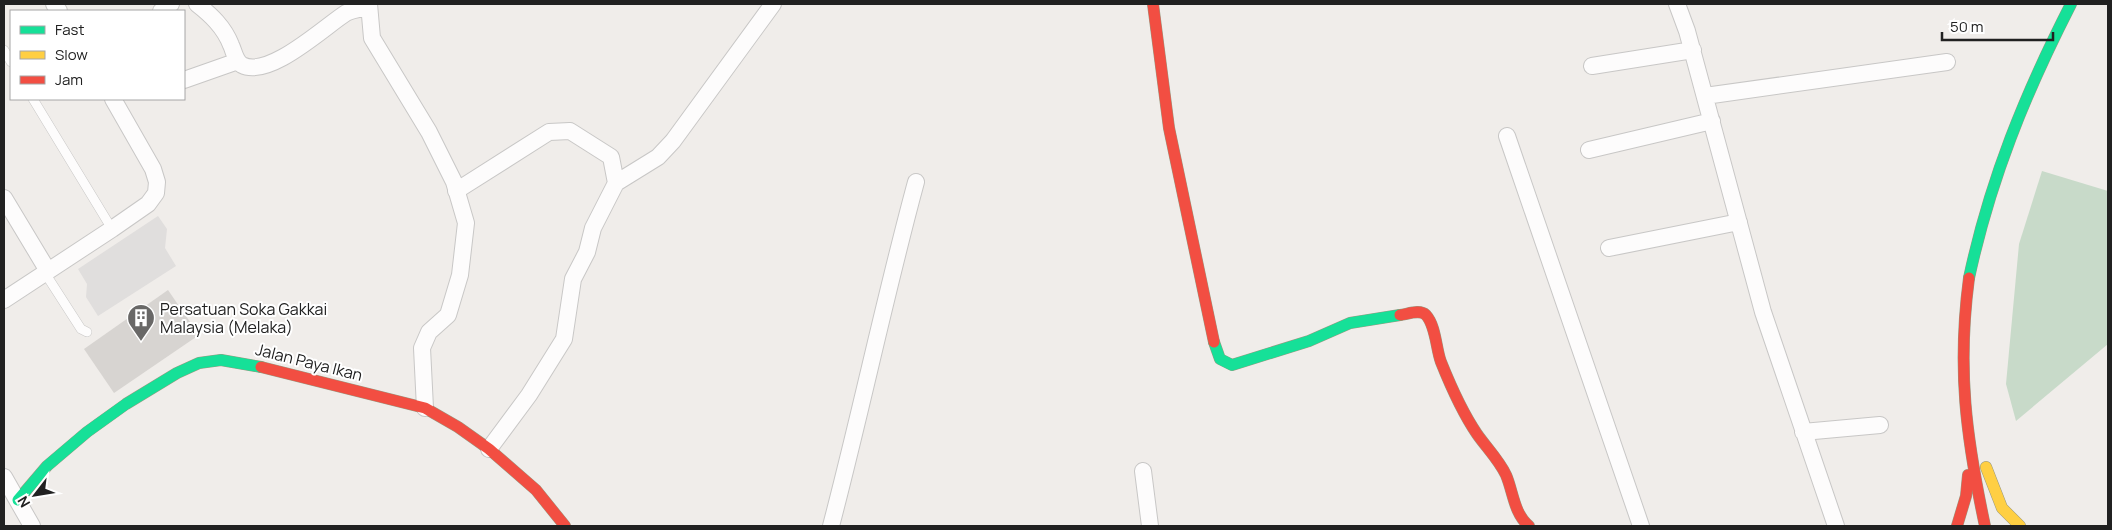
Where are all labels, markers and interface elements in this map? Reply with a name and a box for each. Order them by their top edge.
legend [10,10,185,100]
scale bar [1942,10,2053,42]
text: 50 m [1950,16,1984,37]
text: Fast [55,19,84,40]
text: Slow [55,44,88,65]
text: Jam [55,69,83,90]
place label: Persatuan Soka Gakkai Malaysia (Melaka) [160,298,327,338]
building icon: Persatuan Soka Gakkai Malaysia (Melaka) [126,303,156,342]
street label: Jalan Paya Ikan [253,338,365,386]
north arrow [10,470,60,520]
text: N [13,493,34,511]

